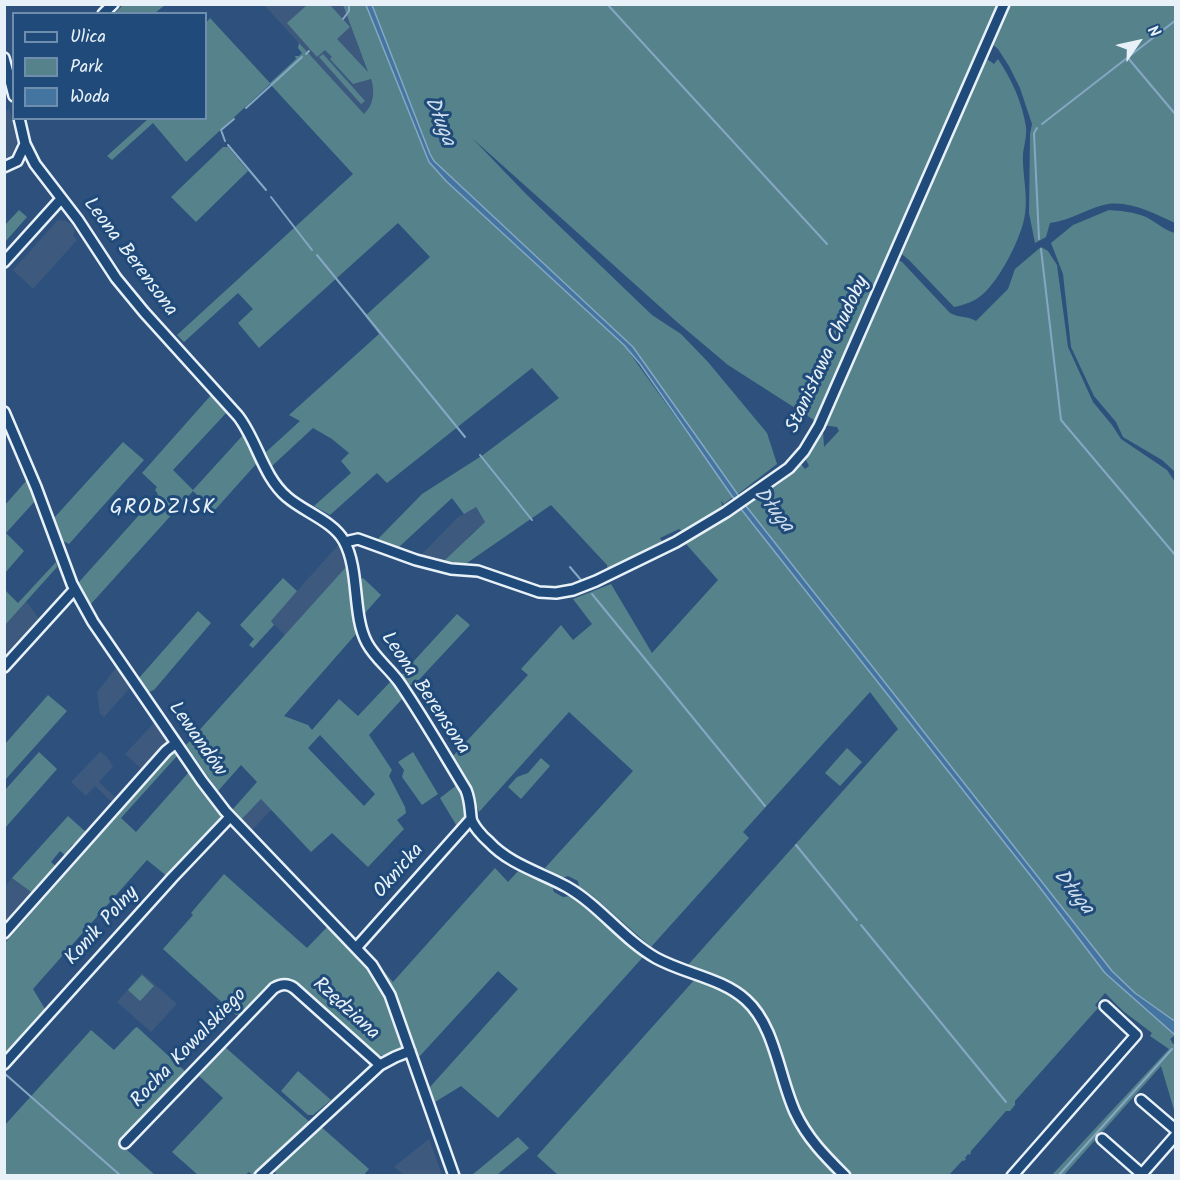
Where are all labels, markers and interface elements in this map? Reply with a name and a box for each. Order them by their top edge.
legend [12,12,207,120]
north arrow [1108,12,1168,72]
text: N [1140,20,1167,43]
text: Ulica [70,23,106,52]
text: Park [70,53,103,82]
text: Woda [70,83,110,112]
water label: Długa [417,94,459,150]
street label: Leona Berensona [76,194,182,322]
street label: Stanisława Chudoby [782,273,876,437]
water label: Długa [746,483,798,539]
district label: GRODZISK [110,496,216,522]
street label: Leona Berensona [374,628,474,760]
street label: Lewandów [162,698,230,782]
street label: Oknicka [370,840,430,904]
water label: Długa [1046,865,1098,921]
street label: Konik Polny [61,882,145,972]
street label: Rzędziana [306,974,384,1046]
street label: Rocha Kowalskiego [127,984,253,1114]

